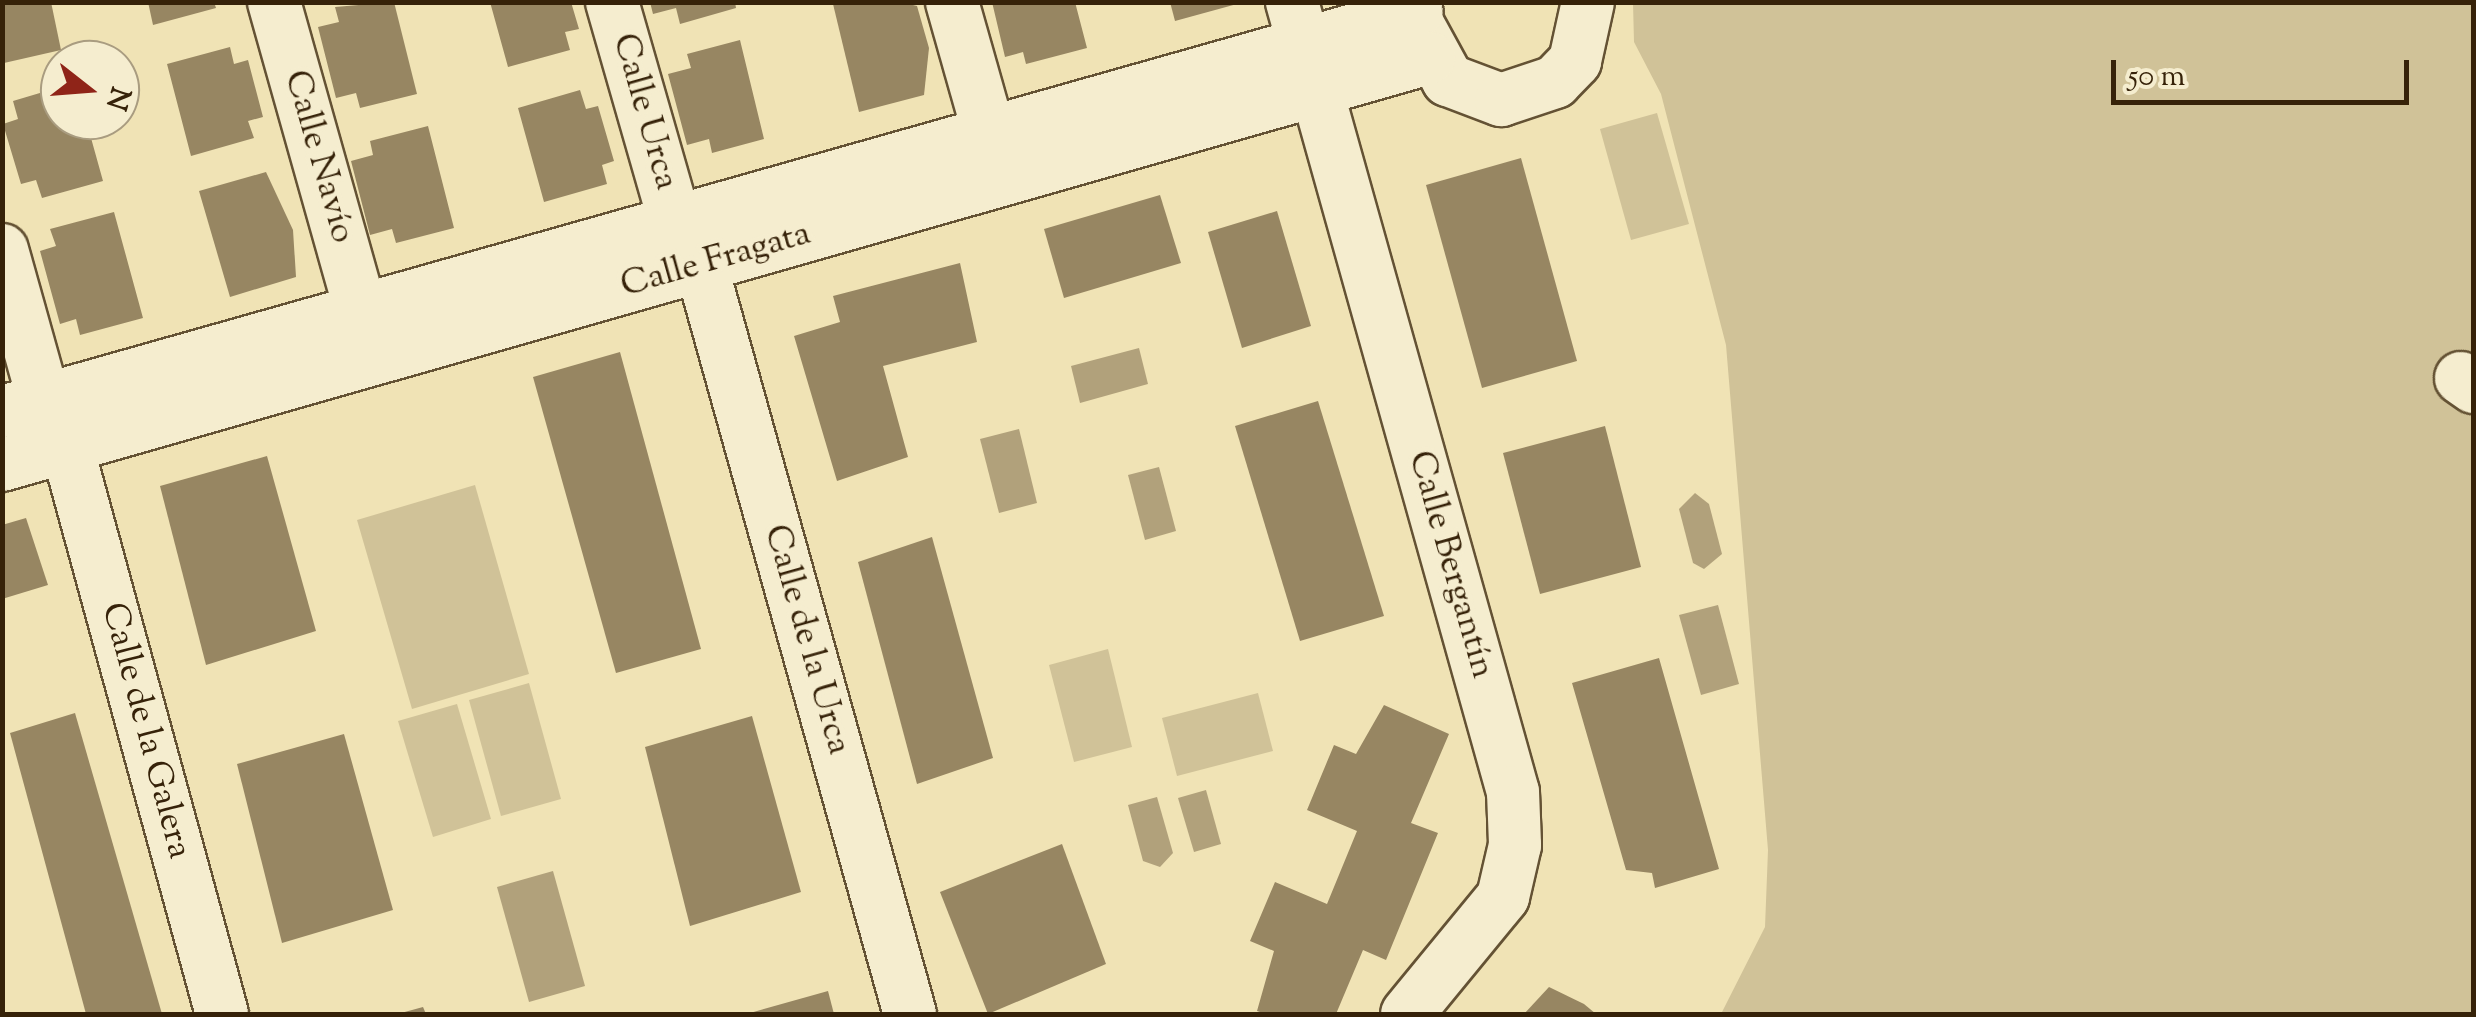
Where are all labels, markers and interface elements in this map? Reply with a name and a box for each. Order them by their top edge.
street label: Calle Urca [602,29,686,195]
north arrow [40,40,140,140]
scale bar [2116,40,2414,102]
text: 50 m [2128,56,2185,99]
street label: Calle Navío [273,66,363,248]
text: N [94,82,139,115]
street label: Calle Fragata [616,214,816,308]
street label: Calle Bergantín [1398,447,1502,683]
street label: Calle de la Urca [753,520,859,760]
street label: Calle de la Galera [91,598,199,864]

